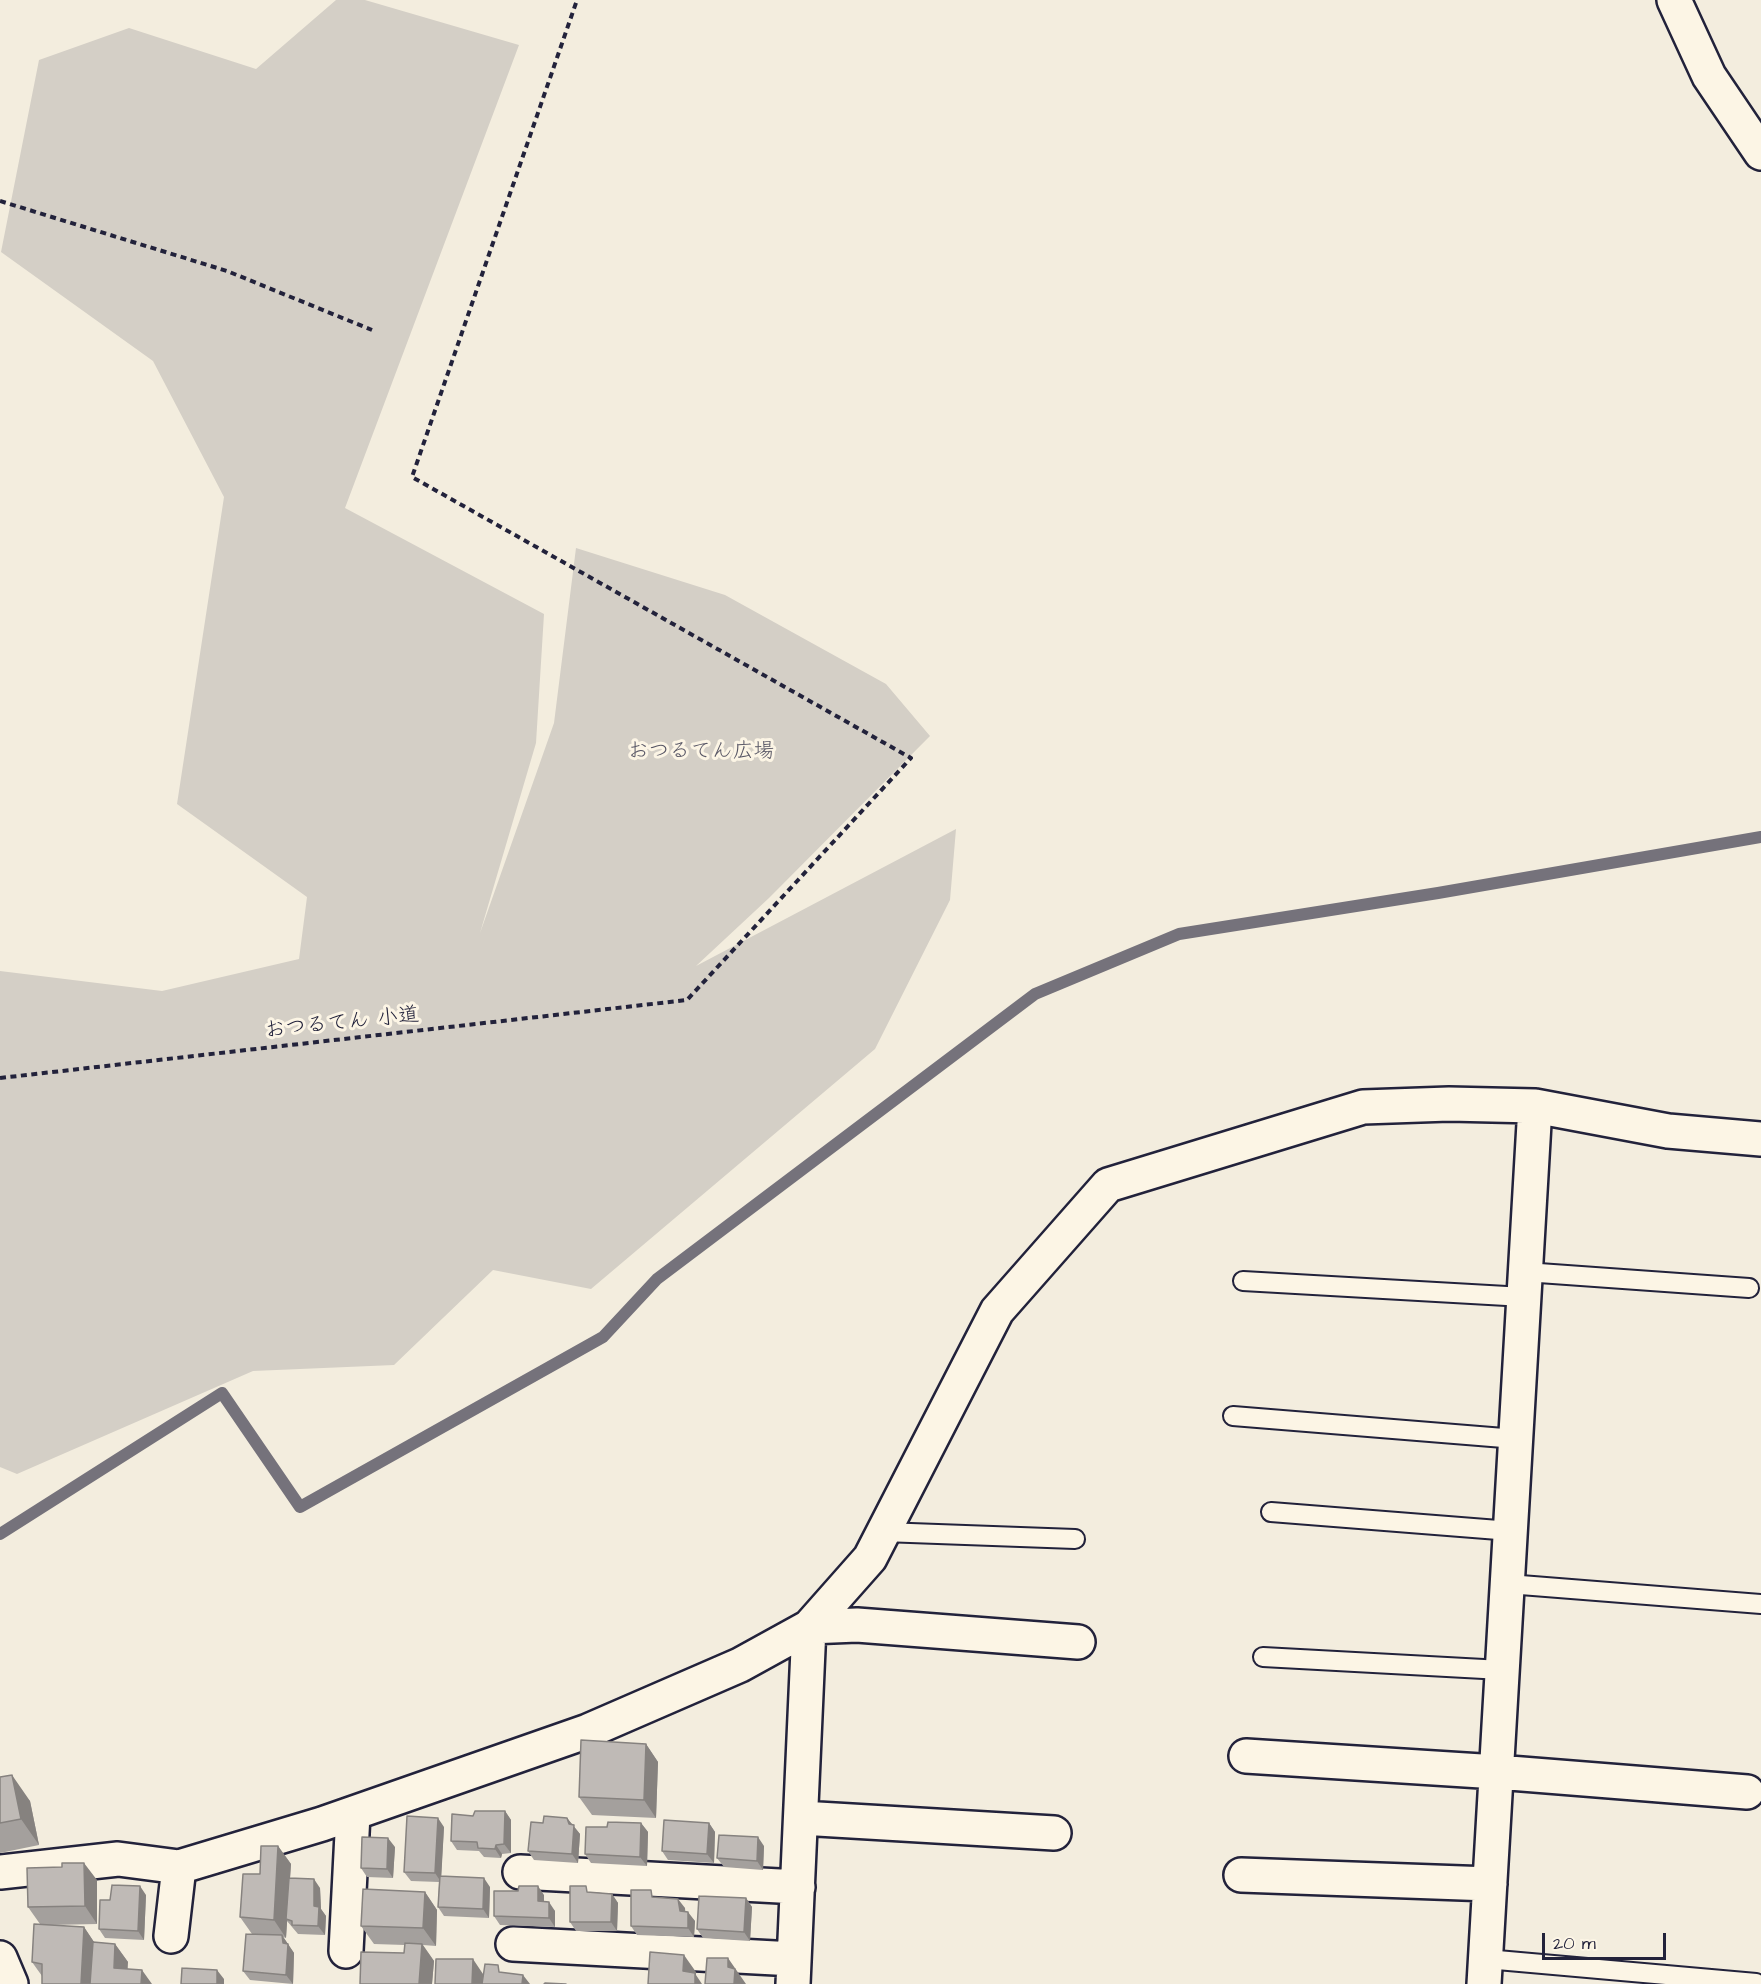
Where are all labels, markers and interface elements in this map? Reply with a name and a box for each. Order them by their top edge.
park label: おつるてん広場 [628,740,774,766]
street label: おつるてん 小道 [263,1003,421,1045]
scale bar [1545,1921,1670,1959]
text: 20 m [1553,1931,1596,1956]

